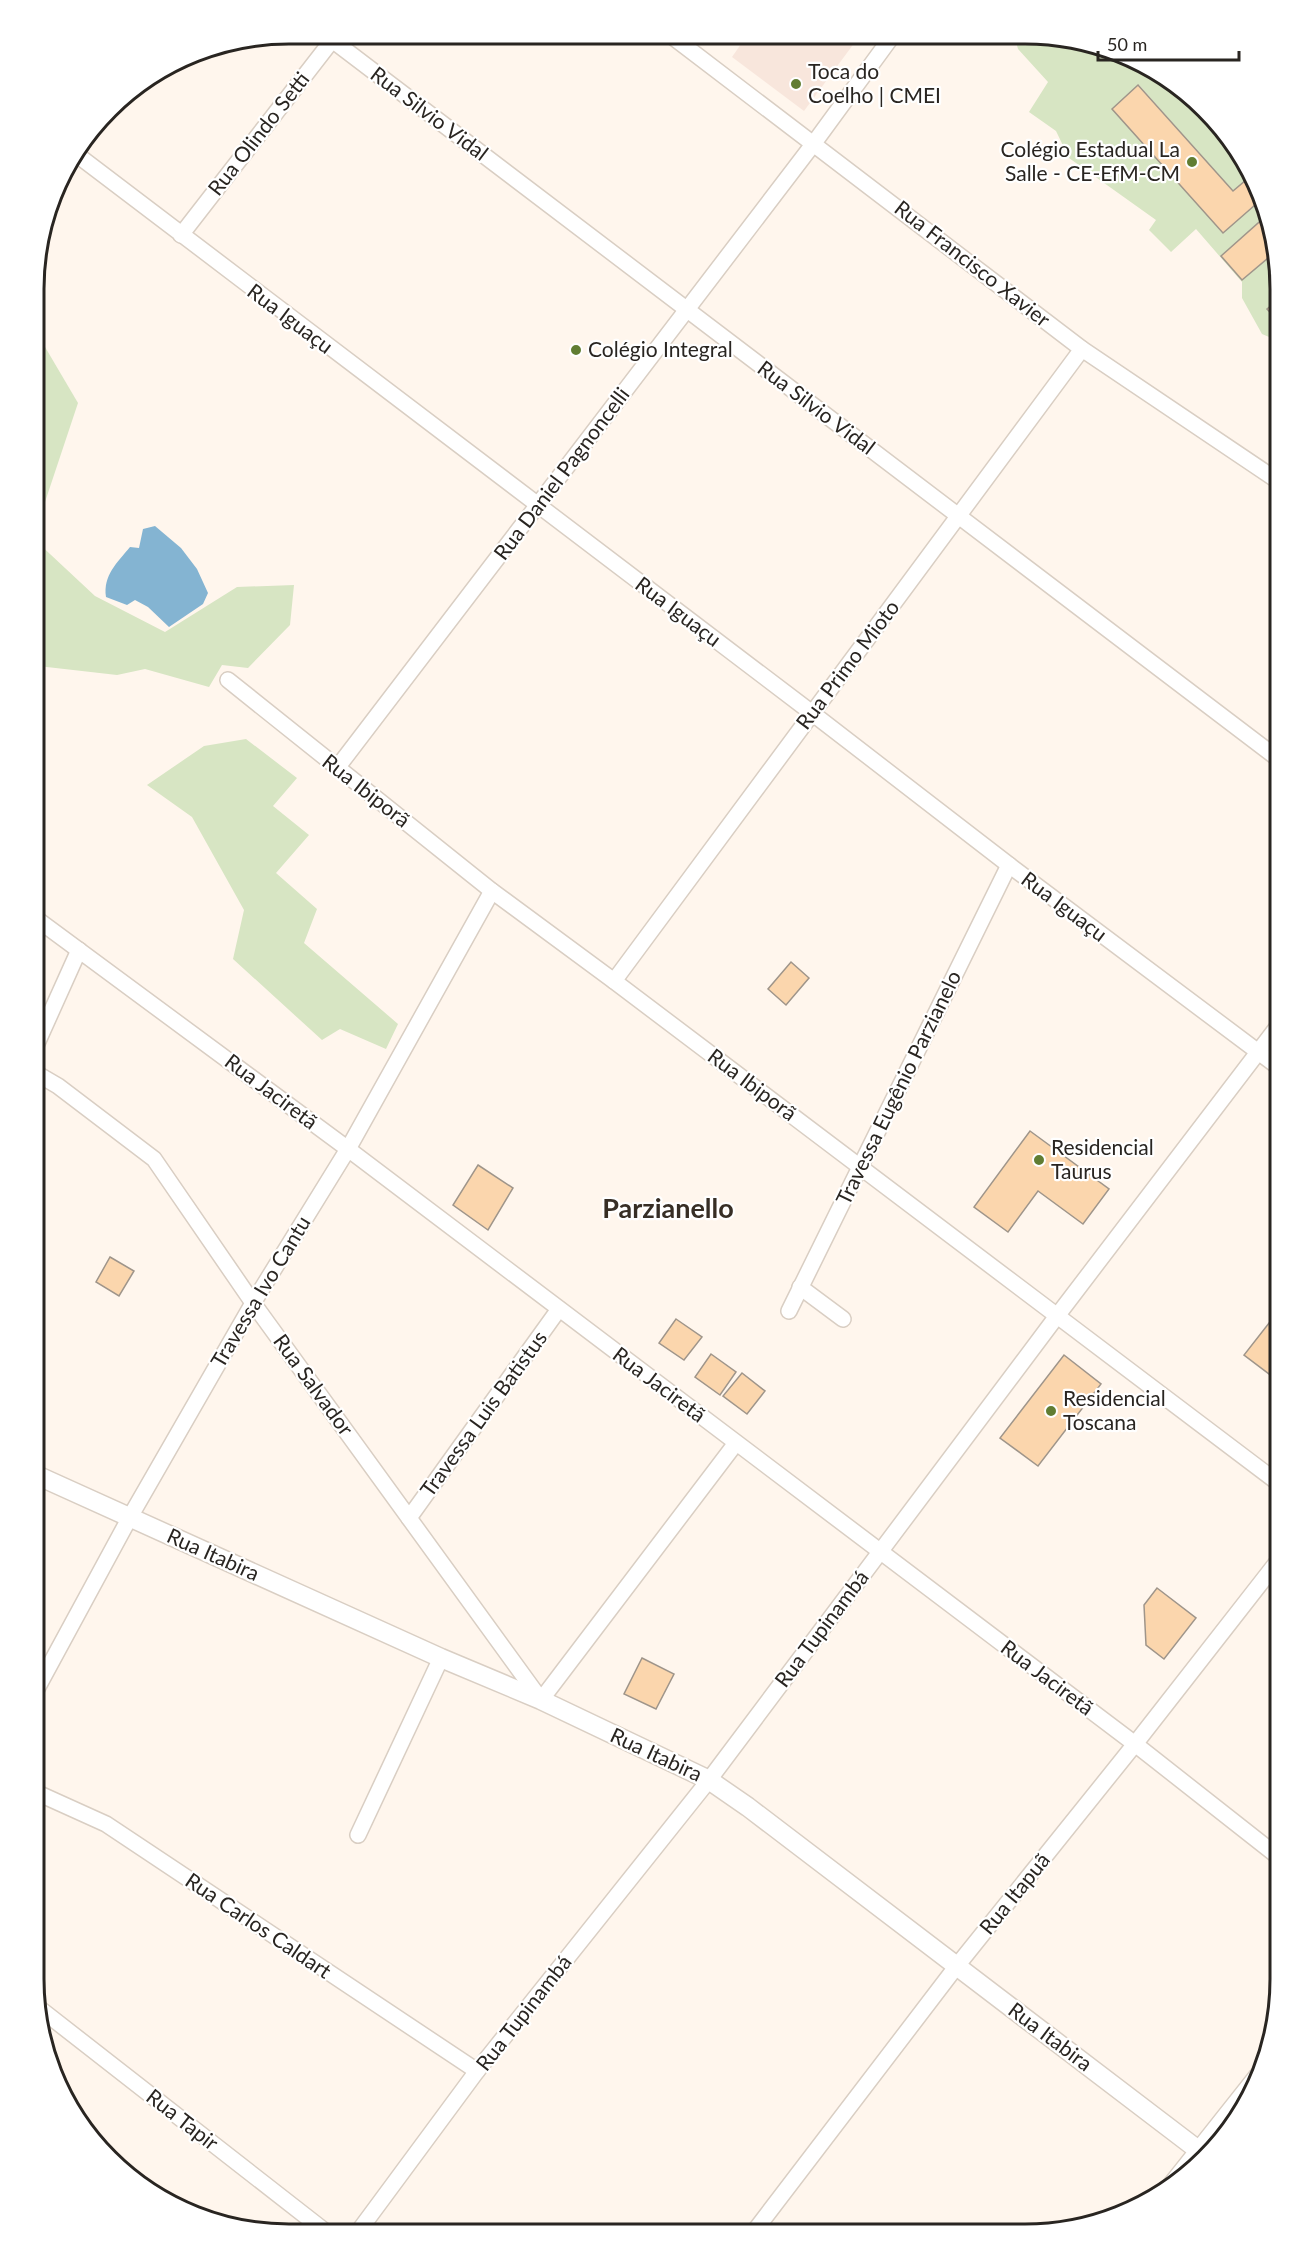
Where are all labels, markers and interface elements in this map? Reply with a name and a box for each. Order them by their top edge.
scale bar [1098,24,1239,62]
text: 50 m [1107,33,1147,55]
place label: Toca do Coelho | CMEI [808,58,941,107]
street label: Rua Silvio Vidal [366,61,493,165]
street label: Rua Olindo Setti [202,66,314,200]
marker: Toca do Coelho | CMEI [789,77,803,91]
place label: Colégio Estadual La Salle - CE-EfM-CM [1001,136,1180,185]
marker: Colégio Estadual La Salle - CE-EfM-CM [1185,155,1199,169]
street label: Rua Francisco Xavier [890,194,1056,332]
street label: Rua Iguaçu [243,278,339,358]
place label: Colégio Integral [588,336,733,361]
marker: Colégio Integral [569,343,583,357]
street label: Rua Silvio Vidal [753,355,880,459]
street label: Rua Daniel Pagnoncelli [488,382,634,564]
street label: Rua Iguaçu [631,571,727,651]
street label: Rua Primo Mioto [790,594,904,734]
street label: Rua Ibiporã [318,748,416,832]
street label: Rua Iguaçu [1017,866,1113,946]
street label: Travessa Eugênio Parzianelo [830,966,965,1209]
street label: Rua Ibiporã [704,1042,802,1125]
street label: Rua Jaciretã [221,1048,323,1134]
place label: Residencial Taurus [1051,1134,1154,1183]
marker: Residencial Taurus [1032,1153,1046,1167]
district label: Parzianello [602,1191,734,1224]
street label: Travessa Ivo Cantu [205,1211,315,1371]
street label: Travessa Luis Batistus [414,1325,551,1501]
street label: Rua Salvador [269,1329,360,1440]
street label: Rua Jaciretã [609,1341,711,1427]
place label: Residencial Toscana [1063,1385,1166,1434]
marker: Residencial Toscana [1044,1404,1058,1418]
street label: Rua Itabira [164,1522,264,1585]
street label: Rua Tupinambá [769,1565,873,1692]
street label: Rua Jaciretã [997,1634,1099,1720]
street label: Rua Itabira [607,1721,707,1786]
street label: Rua Itapuã [973,1847,1054,1939]
street label: Rua Carlos Caldart [181,1867,337,1983]
street label: Rua Tupinambá [470,1949,576,2075]
street label: Rua Itabira [1004,1996,1098,2075]
street label: Rua Tapir [142,2083,224,2155]

